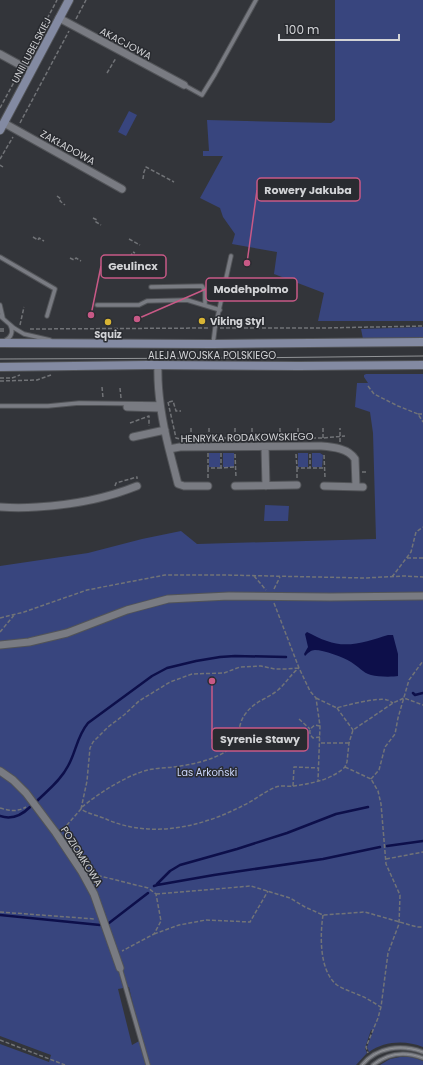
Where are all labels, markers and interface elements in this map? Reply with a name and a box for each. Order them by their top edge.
street label: UNII LUBELSKIEJ [8,15,55,86]
scale bar [279,16,399,42]
text: 100 m [285,21,319,38]
street label: AKACJOWA [97,23,155,64]
street label: ZAKŁADOWA [38,126,98,169]
callout: Rowery Jakuba [257,178,360,201]
text: Rowery Jakuba [264,182,352,198]
callout: Geulincx [101,255,166,278]
text: Geulincx [108,258,158,274]
callout: Modehpolmo [206,278,297,301]
text: Modehpolmo [213,281,289,297]
place label: Viking Styl [210,314,265,329]
marker: Viking Styl [197,316,207,326]
marker: Squiz [103,317,113,327]
place label: Squiz [94,327,122,342]
street label: ALEJA WOJSKA POLSKIEGO [148,348,276,363]
street label: HENRYKA RODAKOWSKIEGO [180,429,314,446]
callout: Syrenie Stawy [212,728,308,751]
text: Syrenie Stawy [220,731,300,747]
park label: Las Arkoński [177,765,237,780]
street label: POZIOMKOWA [57,823,106,889]

